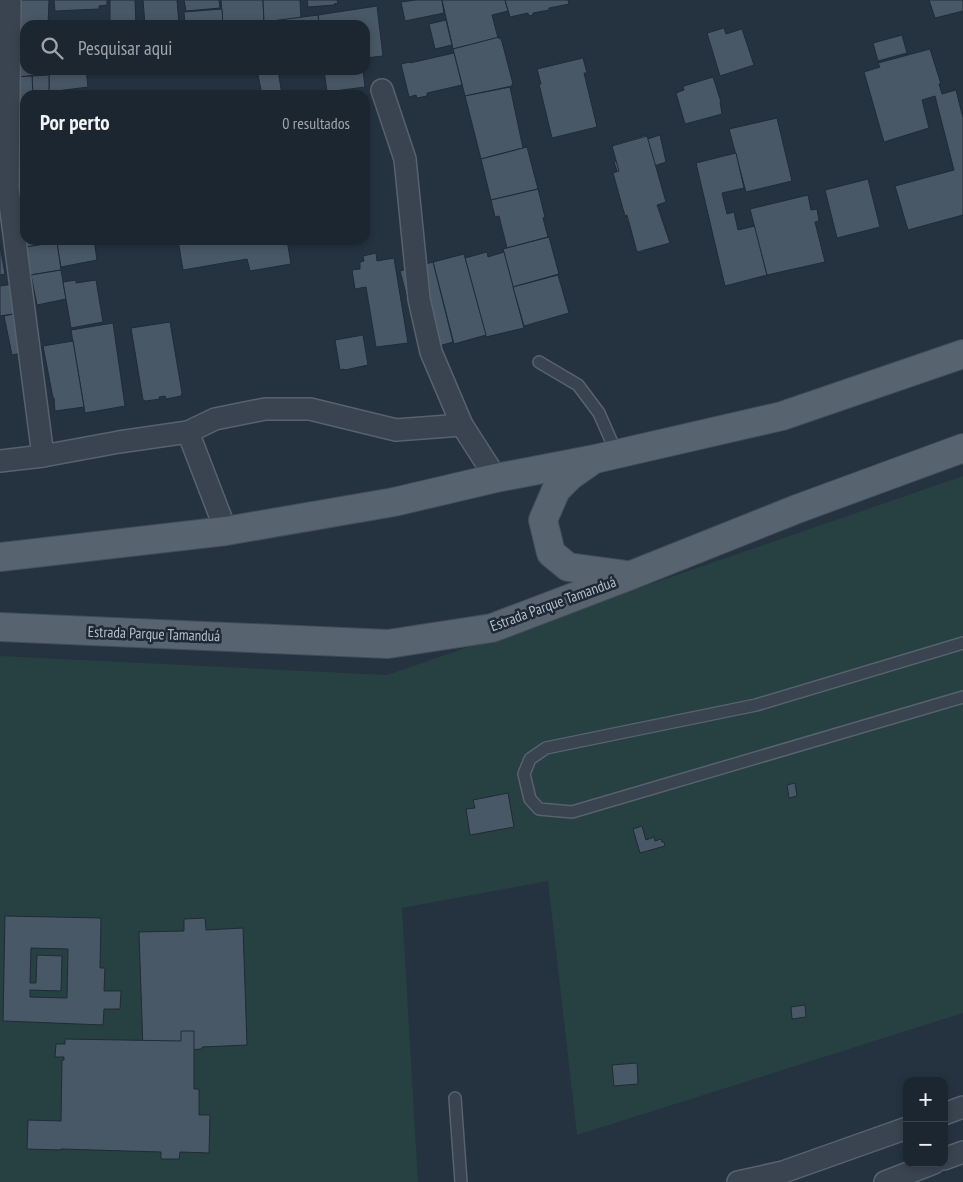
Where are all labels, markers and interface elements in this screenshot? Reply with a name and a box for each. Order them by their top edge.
search box [20,20,370,75]
icon: search [38,34,66,62]
text: Pesquisar aqui [78,36,172,60]
text: Por perto [40,109,110,136]
text: 0 resultados [282,113,350,133]
street label: Estrada Parque Tamanduá [487,572,618,635]
street label: Estrada Parque Tamanduá [87,622,221,645]
map controls [903,1077,948,1167]
button: + [903,1077,948,1122]
button: − [903,1122,948,1167]

